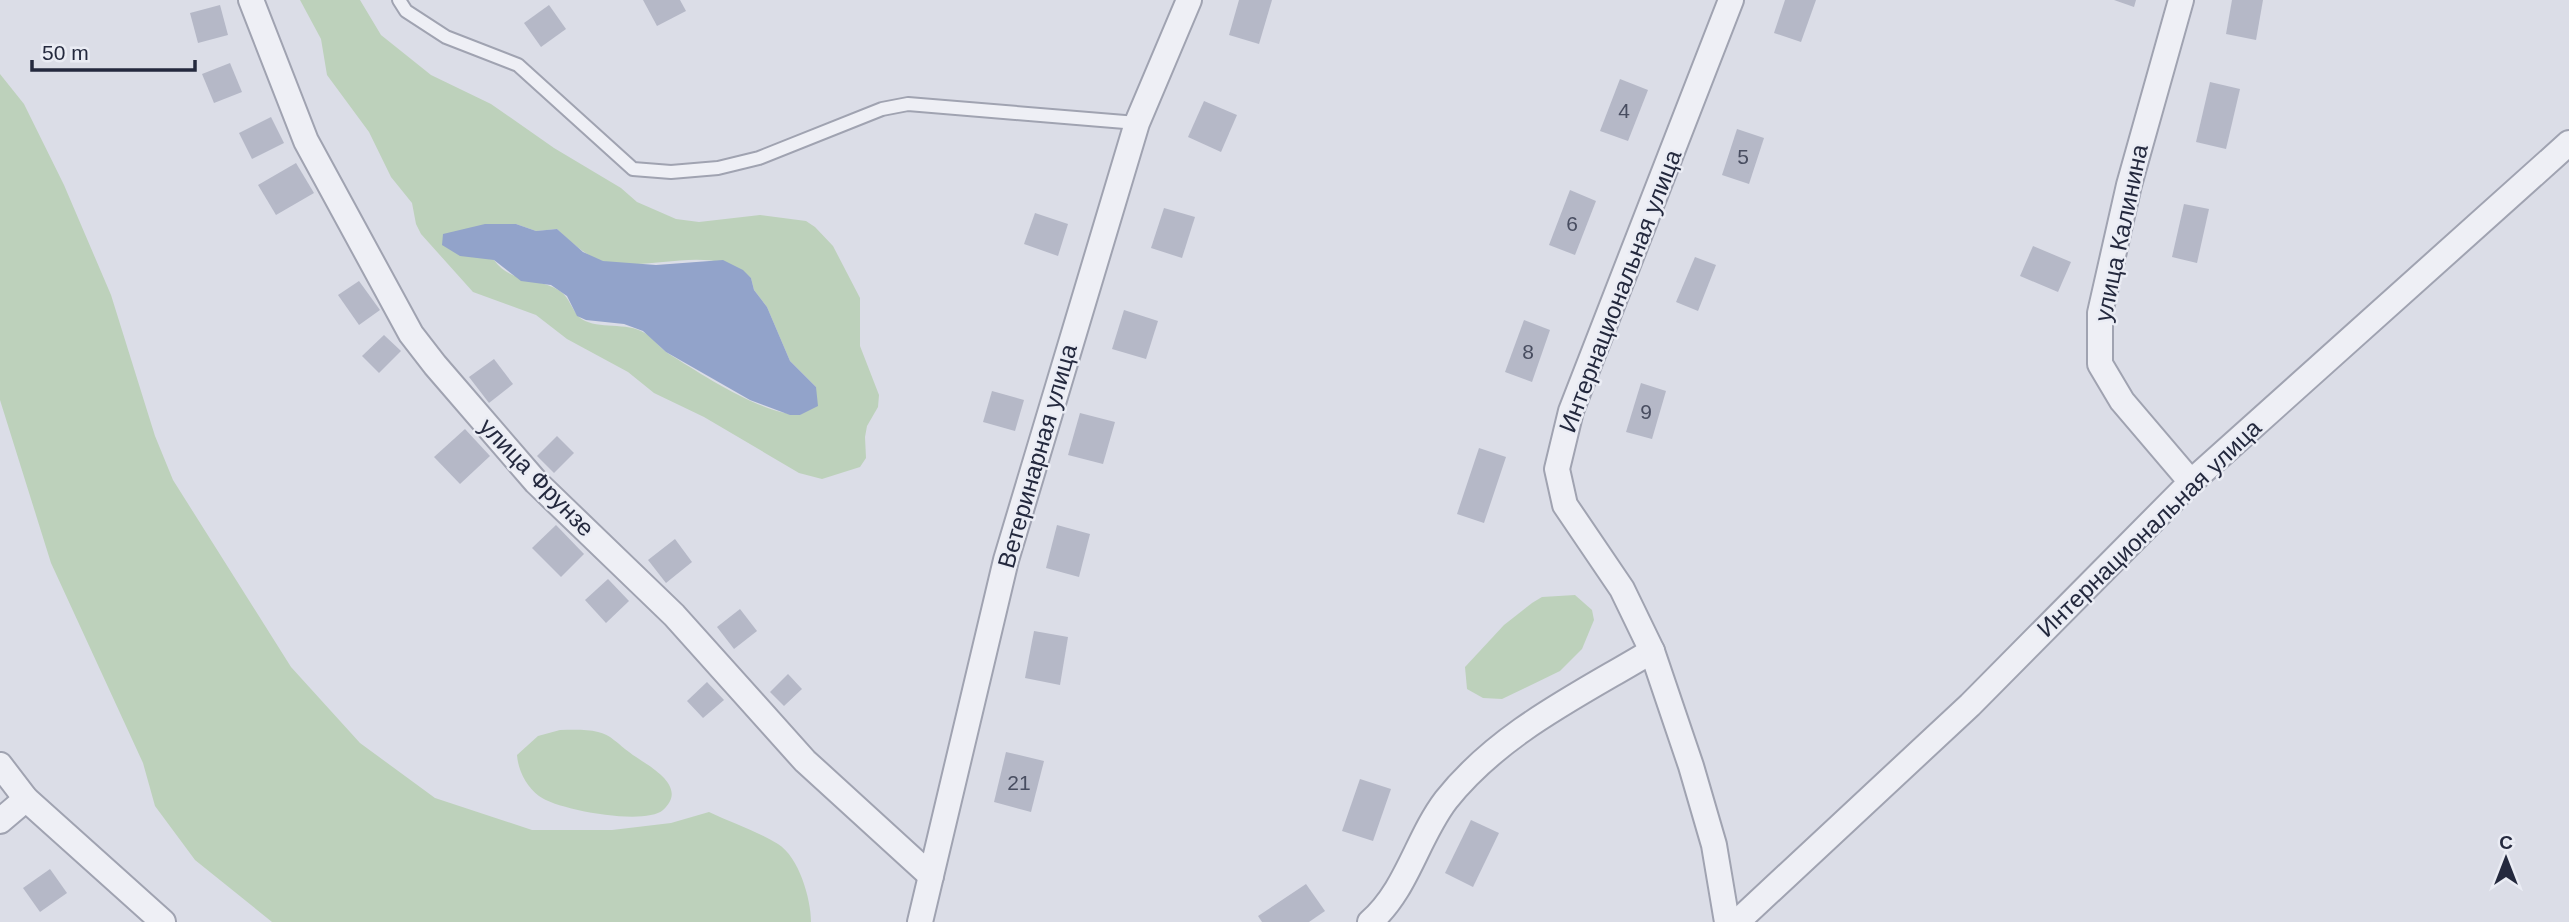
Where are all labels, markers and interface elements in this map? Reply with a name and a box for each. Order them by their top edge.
scale bar [32,28,194,72]
text: 50 m [42,41,89,64]
house number: 4 [1618,99,1630,122]
street label: улица Калинина [2089,141,2153,324]
street label: Интернациональная улица [1554,145,1687,436]
house number: 5 [1737,145,1749,168]
house number: 6 [1566,212,1578,235]
street label: Ветеринарная улица [992,340,1082,571]
house number: 8 [1522,340,1534,363]
house number: 9 [1640,400,1652,423]
street label: улица Фрунзе [474,412,600,542]
street label: Интернациональная улица [2032,414,2267,642]
house number: 21 [1007,771,1031,794]
north arrow [2471,824,2541,894]
text: С [2499,832,2513,853]

